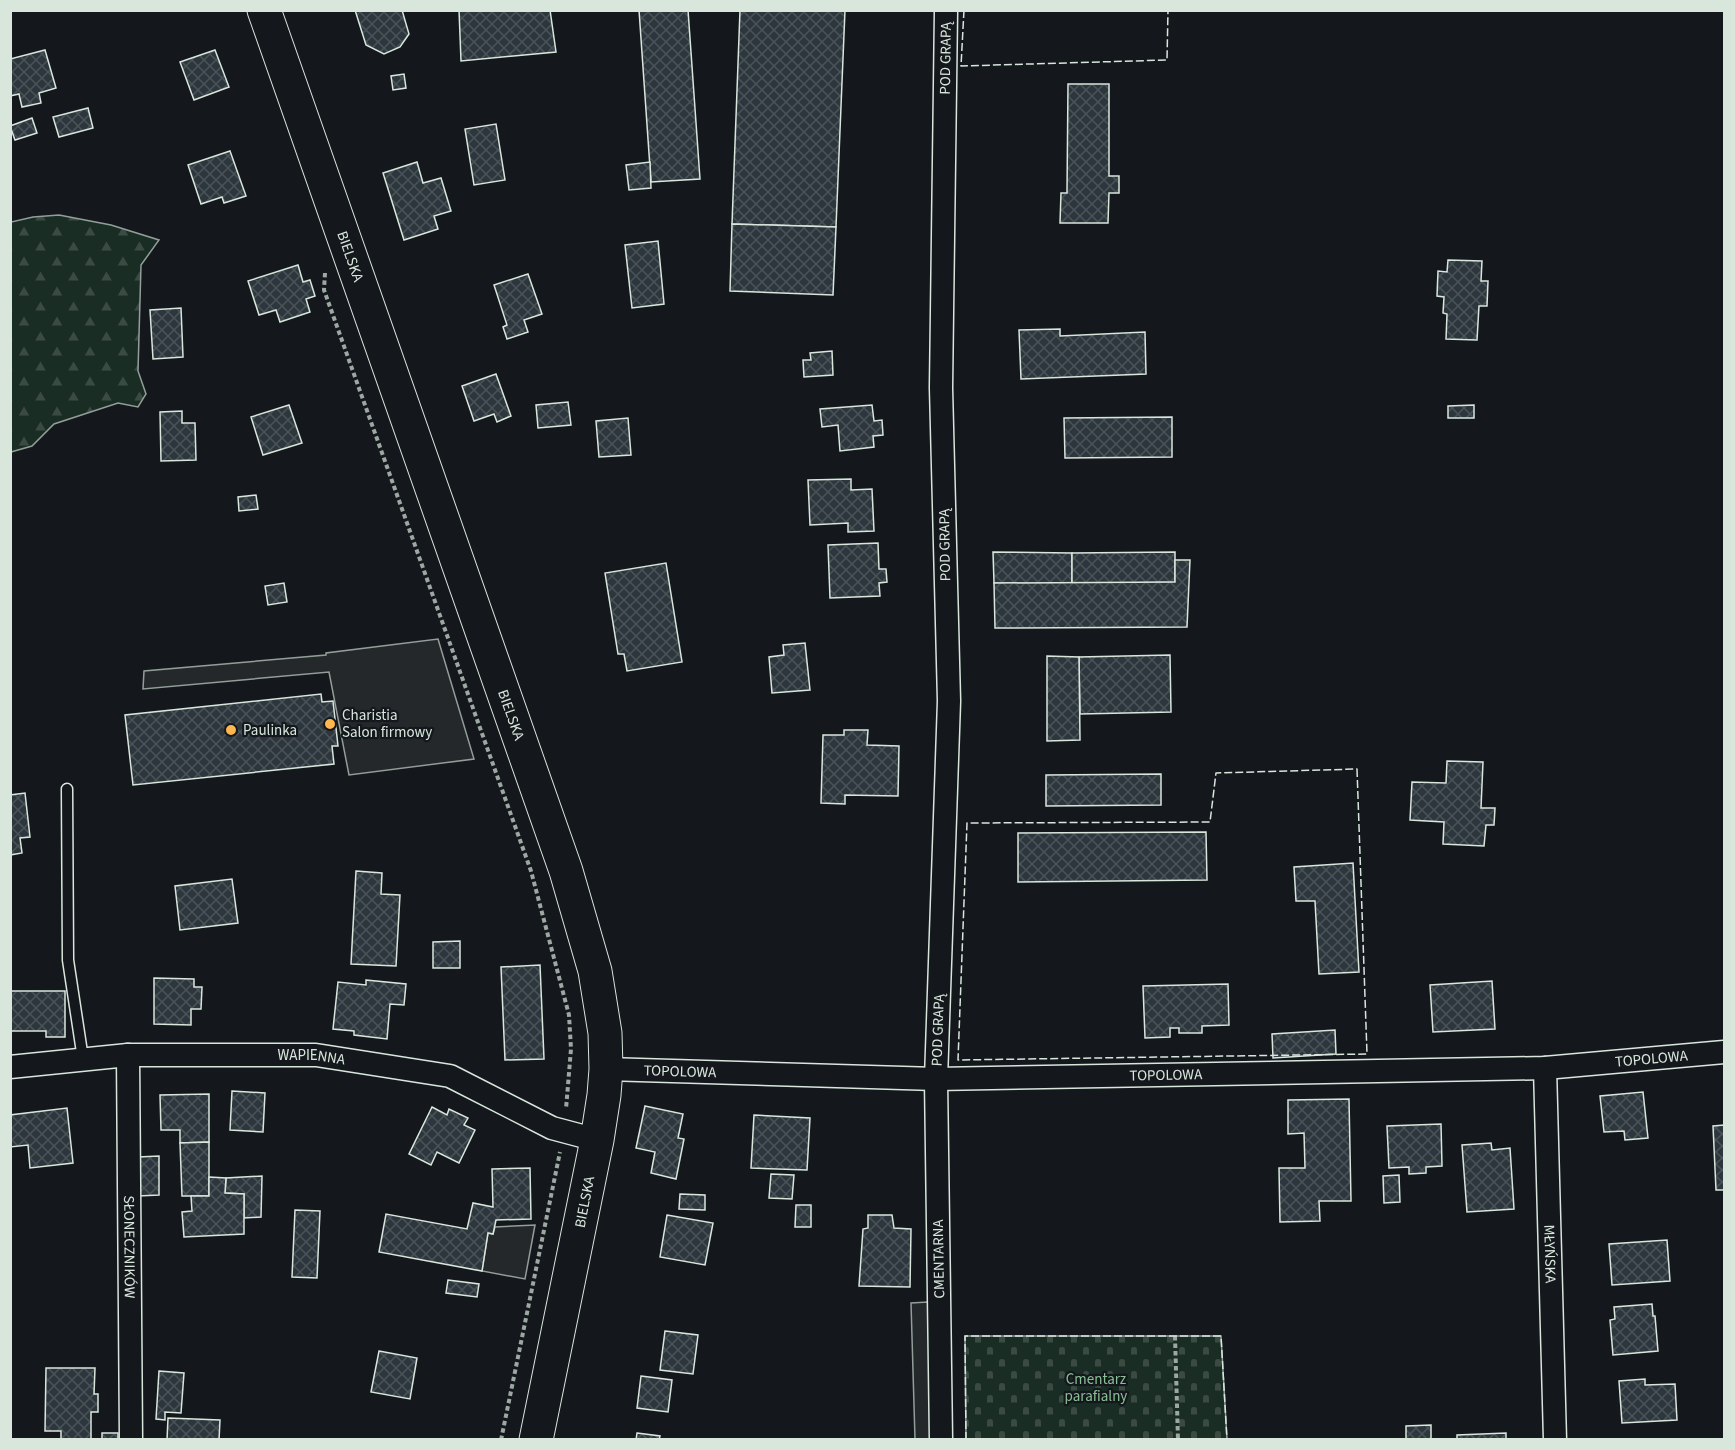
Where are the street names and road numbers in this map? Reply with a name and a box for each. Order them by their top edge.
street label: POD GRAPĄ [934,21,956,95]
street label: BIELSKA [332,228,369,285]
street label: POD GRAPĄ [934,508,956,581]
street label: BIELSKA [493,687,530,744]
street label: POD GRAPĄ [926,993,949,1067]
street label: WAPIENNA [277,1045,347,1070]
street label: TOPOLOWA [1614,1045,1689,1072]
street label: TOPOLOWA [643,1060,718,1083]
street label: TOPOLOWA [1129,1064,1203,1086]
street label: BIELSKA [570,1173,600,1230]
street label: SŁONECZNIKÓW [119,1195,140,1299]
street label: CMENTARNA [928,1218,950,1299]
street label: MŁYŃSKA [1539,1224,1561,1284]

